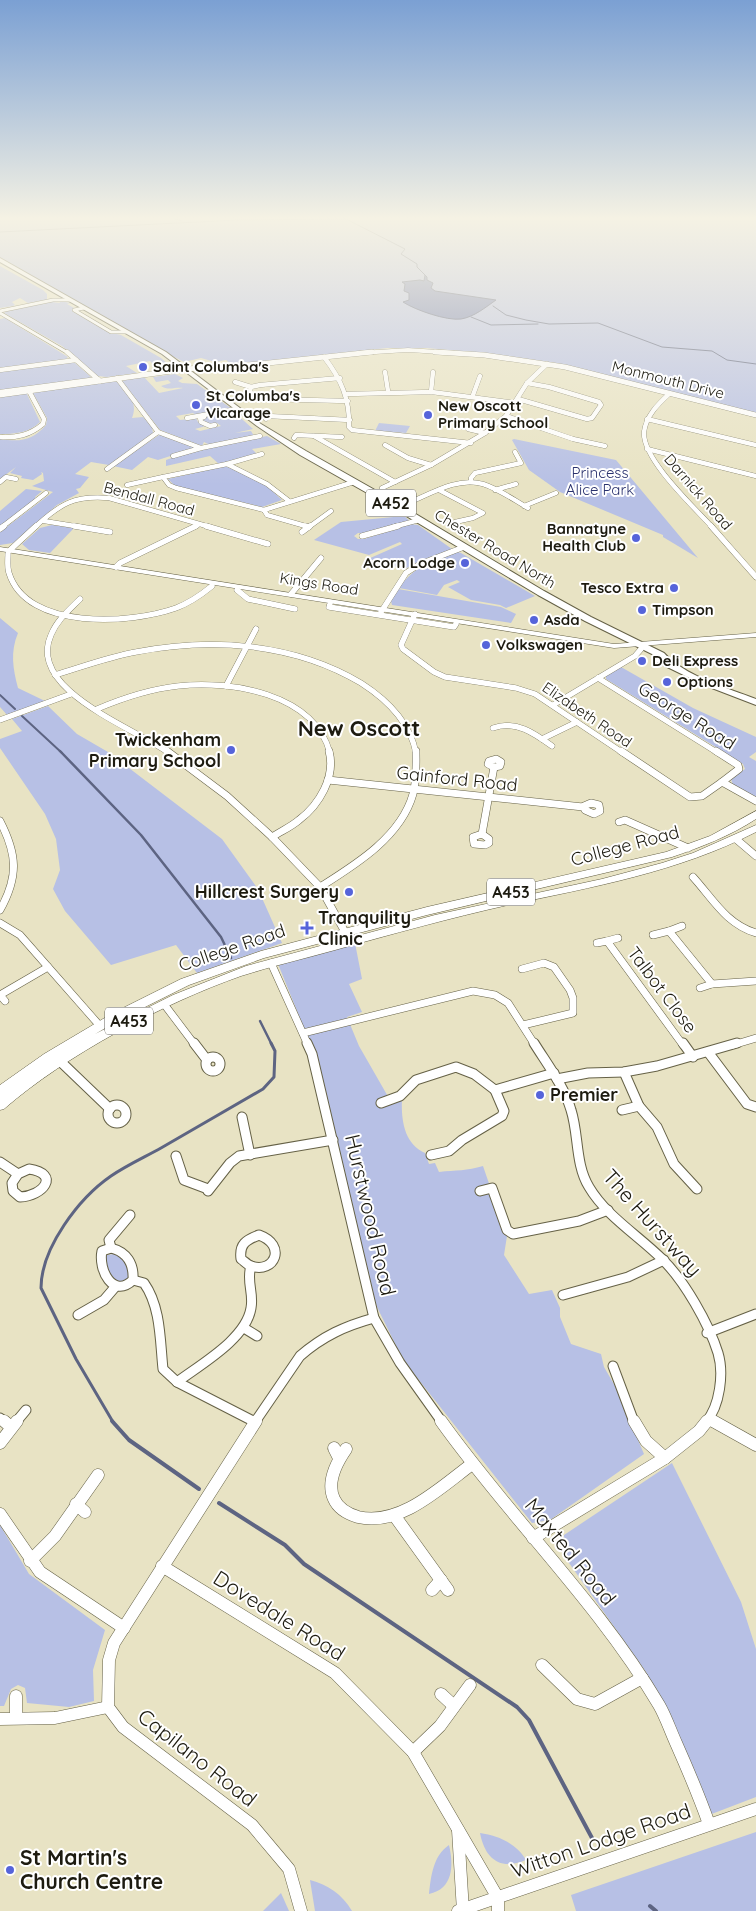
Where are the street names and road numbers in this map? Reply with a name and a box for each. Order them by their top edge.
street label: Monmouth Drive [610,356,726,403]
street label: Darnick Road [660,450,737,534]
street label: Bendall Road [102,477,197,520]
road number: A452 [366,489,416,516]
street label: Chester Road North [431,505,559,592]
street label: Kings Road [278,568,360,599]
street label: George Road [634,676,740,755]
street label: Elizabeth Road [539,678,636,752]
street label: Gainford Road [395,761,519,796]
street label: College Road [568,820,682,871]
road number: A453 [487,879,535,906]
street label: College Road [175,919,288,977]
street label: Talbot Close [622,942,702,1037]
road number: A453 [105,1008,153,1034]
street label: Hurstwood Road [340,1132,402,1298]
street label: The Hurstway [598,1163,708,1281]
street label: Maxted Road [520,1492,622,1610]
street label: Dovedale Road [209,1564,350,1666]
street label: Capilano Road [133,1703,262,1812]
street label: Witton Lodge Road [507,1797,694,1883]

